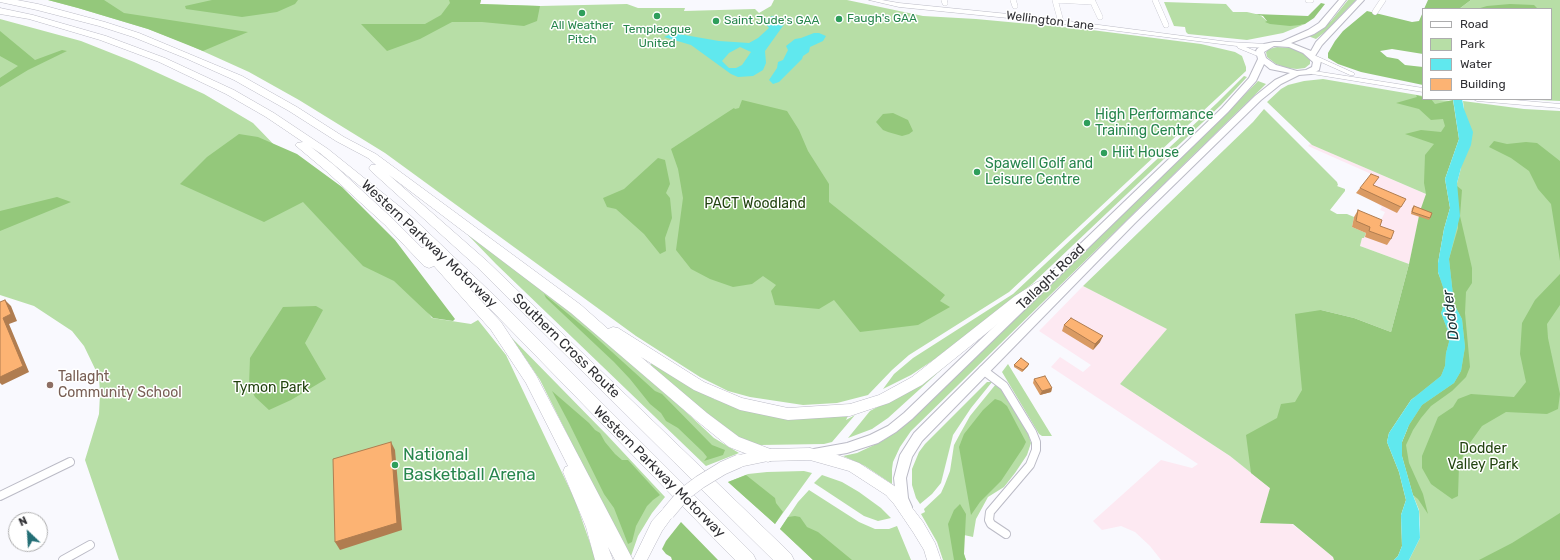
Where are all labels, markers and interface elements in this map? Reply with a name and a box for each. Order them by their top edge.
marker: All Weather Pitch [577,8,587,18]
street label: Wellington Lane [1005,8,1095,34]
legend [1422,8,1552,100]
marker: Templeogue United [652,11,662,21]
place label: Faugh's GAA [847,12,917,26]
place label: Saint Jude's GAA [724,14,820,28]
marker: Faugh's GAA [834,14,844,24]
marker: Saint Jude's GAA [711,16,721,26]
text: Road [1460,17,1488,31]
place label: All Weather Pitch [551,19,613,47]
place label: Templeogue United [623,23,691,51]
text: Park [1460,37,1485,51]
text: Water [1460,57,1492,71]
text: Building [1460,77,1506,91]
place label: High Performance Training Centre [1095,107,1214,140]
marker: High Performance Training Centre [1082,118,1092,128]
place label: Hiit House [1112,145,1179,161]
marker: Hiit House [1099,148,1109,158]
place label: Spawell Golf and Leisure Centre [985,156,1093,188]
marker: Spawell Golf and Leisure Centre [972,167,982,177]
street label: Western Parkway Motorway [358,177,500,311]
park label: PACT Woodland [704,196,806,212]
street label: Tallaght Road [1014,240,1088,314]
water label: Dodder [1439,289,1463,341]
street label: Southern Cross Route [509,290,623,402]
place label: Tallaght Community School [58,369,182,402]
marker: Tallaght Community School [45,380,55,390]
park label: Tymon Park [233,380,309,396]
street label: Western Parkway Motorway [590,403,728,541]
park label: Dodder Valley Park [1448,441,1518,474]
place label: National Basketball Arena [403,445,536,485]
marker: National Basketball Arena [390,460,400,470]
north arrow [8,512,48,552]
text: N [17,514,29,529]

